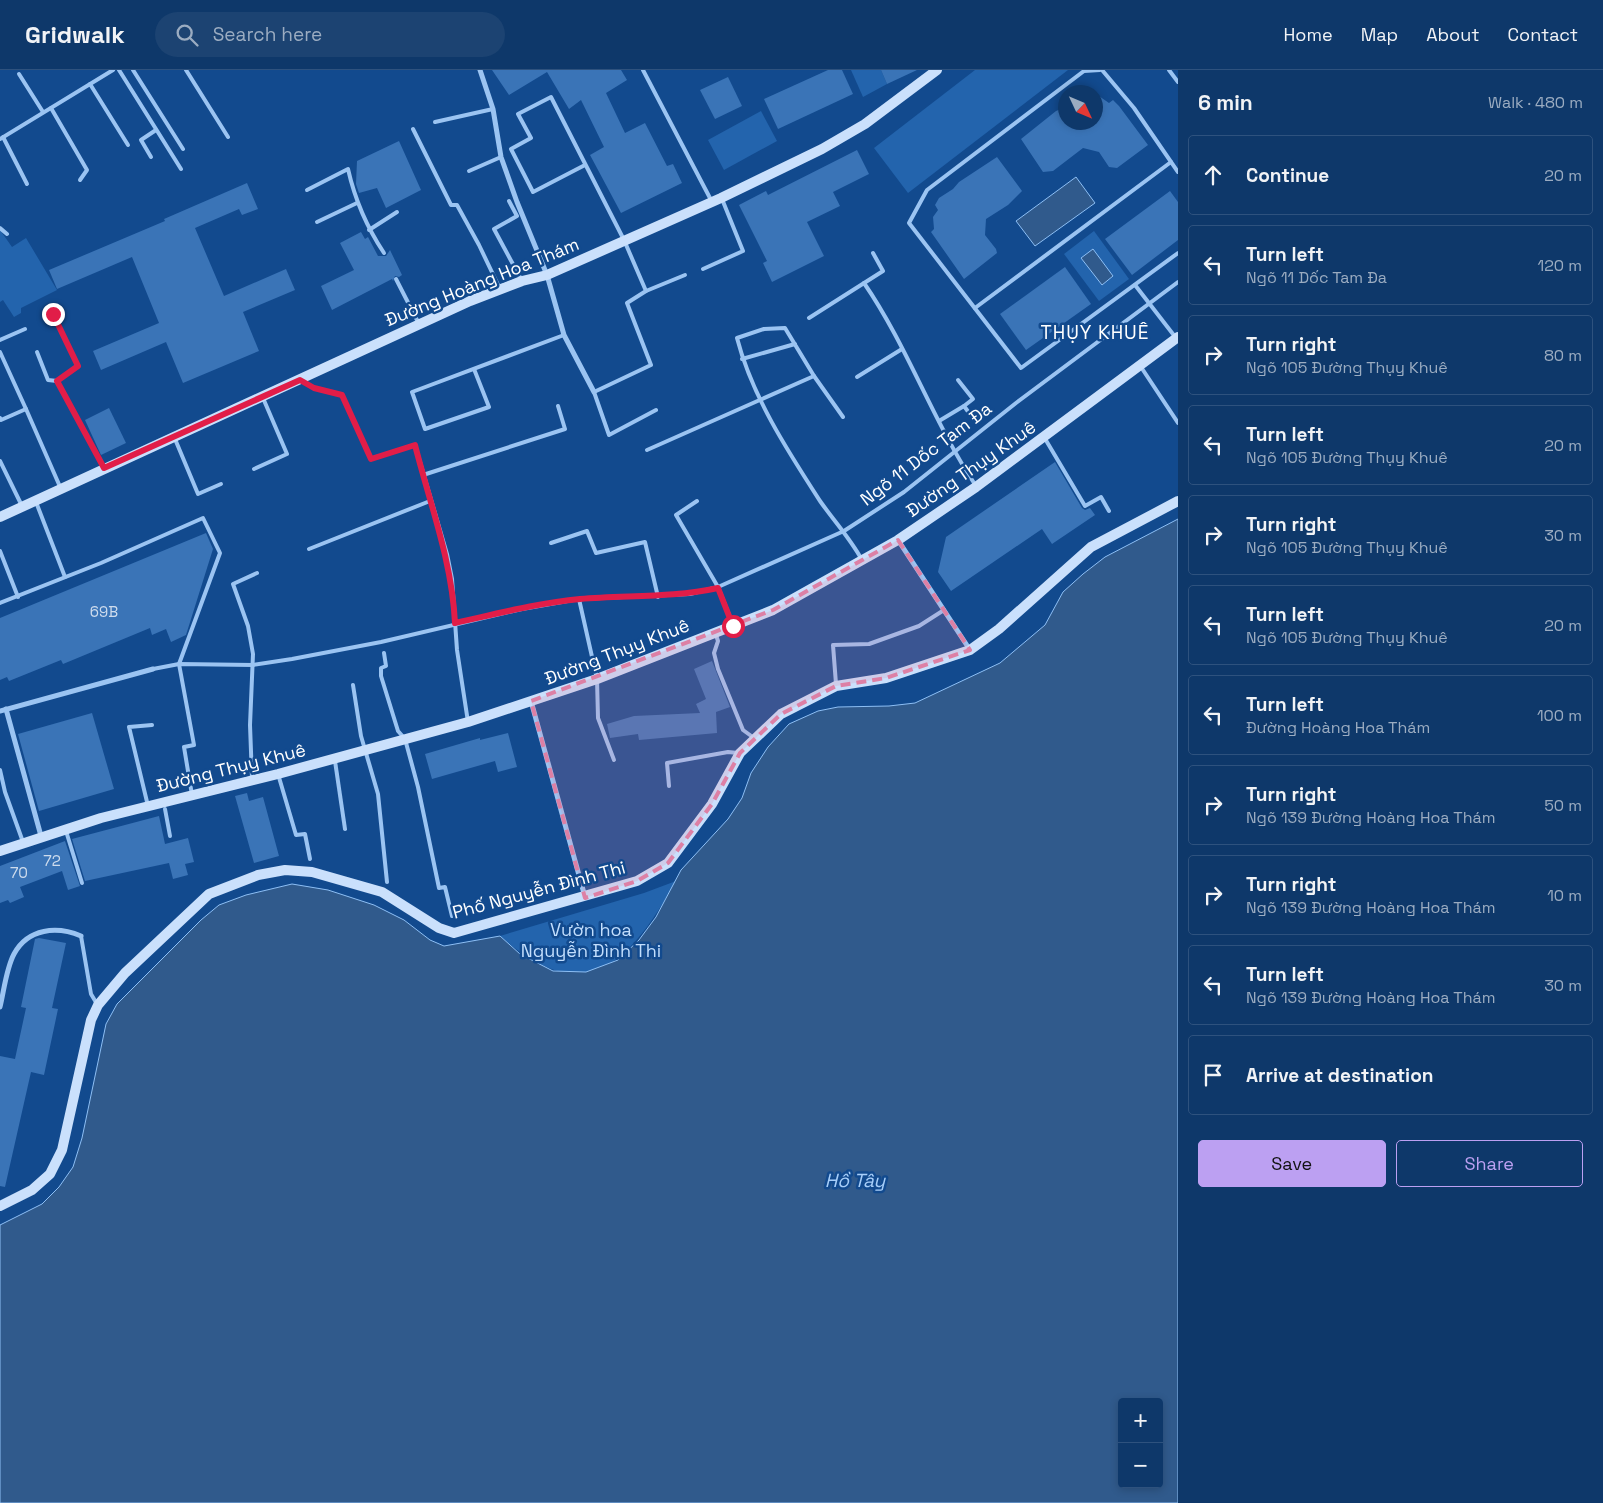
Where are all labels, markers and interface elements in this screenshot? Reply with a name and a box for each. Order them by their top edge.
search box [155,12,505,57]
text: Gridwalk [25,19,125,50]
icon: search [173,21,201,49]
text: Search here [213,22,322,47]
text: Home [1284,23,1333,46]
text: Map [1361,23,1398,46]
text: About [1426,23,1480,46]
text: Contact [1508,23,1578,46]
north arrow [1058,85,1103,130]
text: 6 min [1198,89,1253,116]
text: Walk · 480 m [1488,92,1583,113]
icon: ahead [1199,161,1227,189]
text: Continue [1246,163,1329,188]
text: 20 m [1544,165,1582,186]
street label: Đường Hoàng Hoa Thám [381,232,582,331]
text: Turn left [1246,242,1324,267]
icon: left [1199,251,1227,279]
text: 120 m [1538,255,1582,276]
text: Ngõ 11 Dốc Tam Đa [1246,267,1387,288]
route end [42,303,65,326]
district label: THỤY KHUÊ [1041,320,1149,345]
text: Turn right [1246,332,1336,357]
icon: right [1199,341,1227,369]
text: 80 m [1544,345,1582,366]
text: Ngõ 105 Đường Thụy Khuê [1246,357,1448,378]
street label: Ngõ 11 Dốc Tam Đa [855,397,996,511]
street label: Đường Thụy Khuê [901,415,1040,522]
text: Turn left [1246,422,1324,447]
icon: left [1199,431,1227,459]
text: 20 m [1544,435,1582,456]
text: Ngõ 105 Đường Thụy Khuê [1246,447,1448,468]
text: Turn right [1246,512,1336,537]
icon: right [1199,521,1227,549]
text: 30 m [1544,525,1582,546]
text: Ngõ 105 Đường Thụy Khuê [1246,537,1448,558]
house number: 69B [90,602,118,621]
text: Turn left [1246,602,1324,627]
icon: left [1199,611,1227,639]
street label: Đường Thụy Khuê [541,613,692,690]
route start [722,615,745,638]
text: 20 m [1544,615,1582,636]
text: Ngõ 105 Đường Thụy Khuê [1246,627,1448,648]
text: Turn left [1246,692,1324,717]
icon: left [1199,701,1227,729]
text: 100 m [1537,705,1582,726]
text: Đường Hoàng Hoa Thám [1246,717,1430,738]
street label: Đường Thụy Khuê [154,738,308,797]
text: Turn right [1246,782,1336,807]
icon: right [1199,791,1227,819]
text: 50 m [1544,795,1582,816]
text: Ngõ 139 Đường Hoàng Hoa Thám [1246,807,1495,828]
house number: 72 [43,851,61,870]
street label: Phố Nguyễn Đình Thi [450,855,628,924]
house number: 70 [10,863,28,882]
text: Turn right [1246,872,1336,897]
icon: right [1199,881,1227,909]
text: 10 m [1547,885,1582,906]
text: Ngõ 139 Đường Hoàng Hoa Thám [1246,897,1495,918]
park label: Vườn hoa Nguyễn Đình Thi [521,918,661,962]
text: Turn left [1246,962,1324,987]
icon: left [1199,971,1227,999]
text: 30 m [1544,975,1582,996]
text: Ngõ 139 Đường Hoàng Hoa Thám [1246,987,1495,1008]
icon: arrive [1199,1061,1227,1089]
text: Arrive at destination [1246,1063,1434,1088]
button: Save [1198,1140,1386,1187]
button: Share [1396,1140,1583,1187]
water label: Hồ Tây [825,1168,887,1193]
map controls [1118,1398,1163,1488]
button: + [1118,1398,1163,1443]
button: − [1118,1443,1163,1488]

